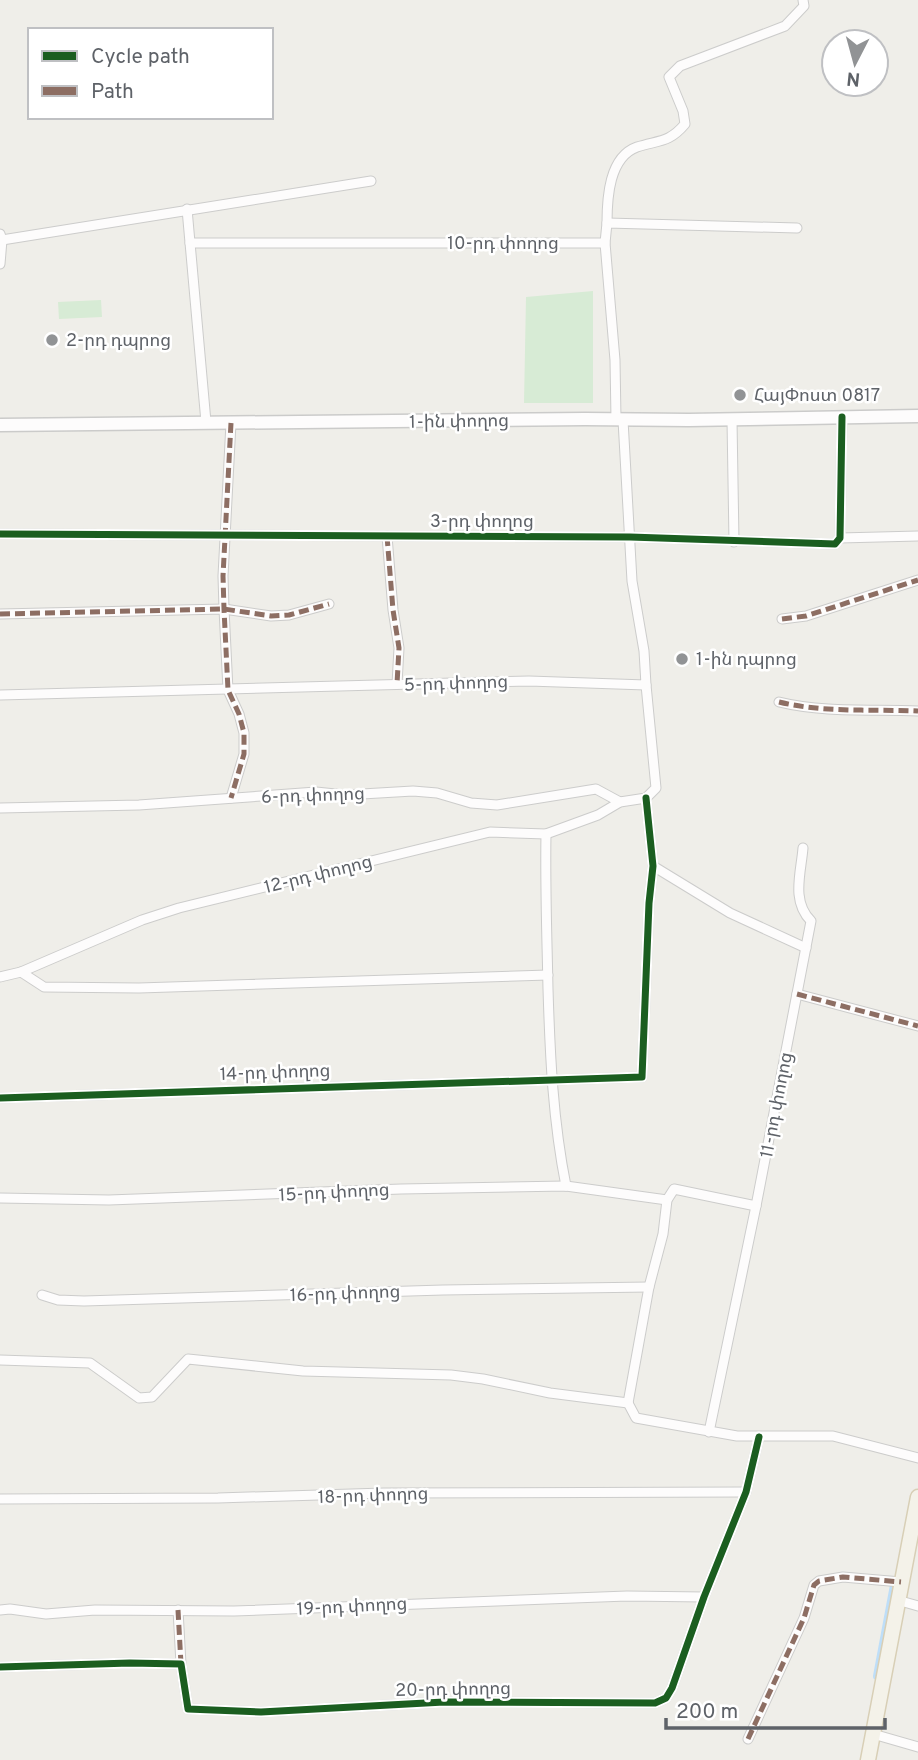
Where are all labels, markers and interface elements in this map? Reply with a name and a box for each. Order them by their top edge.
legend [28,28,273,119]
north arrow [820,28,890,98]
text: Cycle path [91,44,190,71]
text: N [845,65,861,91]
text: Path [91,79,134,106]
street label: 10-րդ փողոց [447,233,559,256]
place label: 2-րդ դպրոց [66,330,171,353]
marker: 2-րդ դպրոց [44,332,60,348]
place label: ՀայՓոստ 0817 [754,385,880,408]
marker: ՀայՓոստ 0817 [732,387,748,403]
street label: 1-ին փողոց [409,410,509,435]
street label: 3-րդ փողոց [430,511,534,534]
place label: 1-ին դպրոց [696,649,797,672]
marker: 1-ին դպրոց [674,651,690,667]
street label: 5-րդ փողոց [404,671,509,698]
street label: 6-րդ փողոց [261,783,365,810]
street label: 12-րդ փողոց [262,851,375,900]
street label: 11-րդ փողոց [756,1050,799,1160]
street label: 14-րդ փողոց [219,1060,331,1087]
street label: 15-րդ փողոց [278,1179,390,1208]
street label: 16-րդ փողոց [289,1281,401,1308]
street label: 18-րդ փողոց [317,1483,429,1510]
street label: 19-րդ փողոց [296,1593,408,1622]
street label: 20-րդ փողոց [395,1678,511,1703]
scale bar [666,1686,885,1730]
text: 200 m [676,1699,738,1726]

